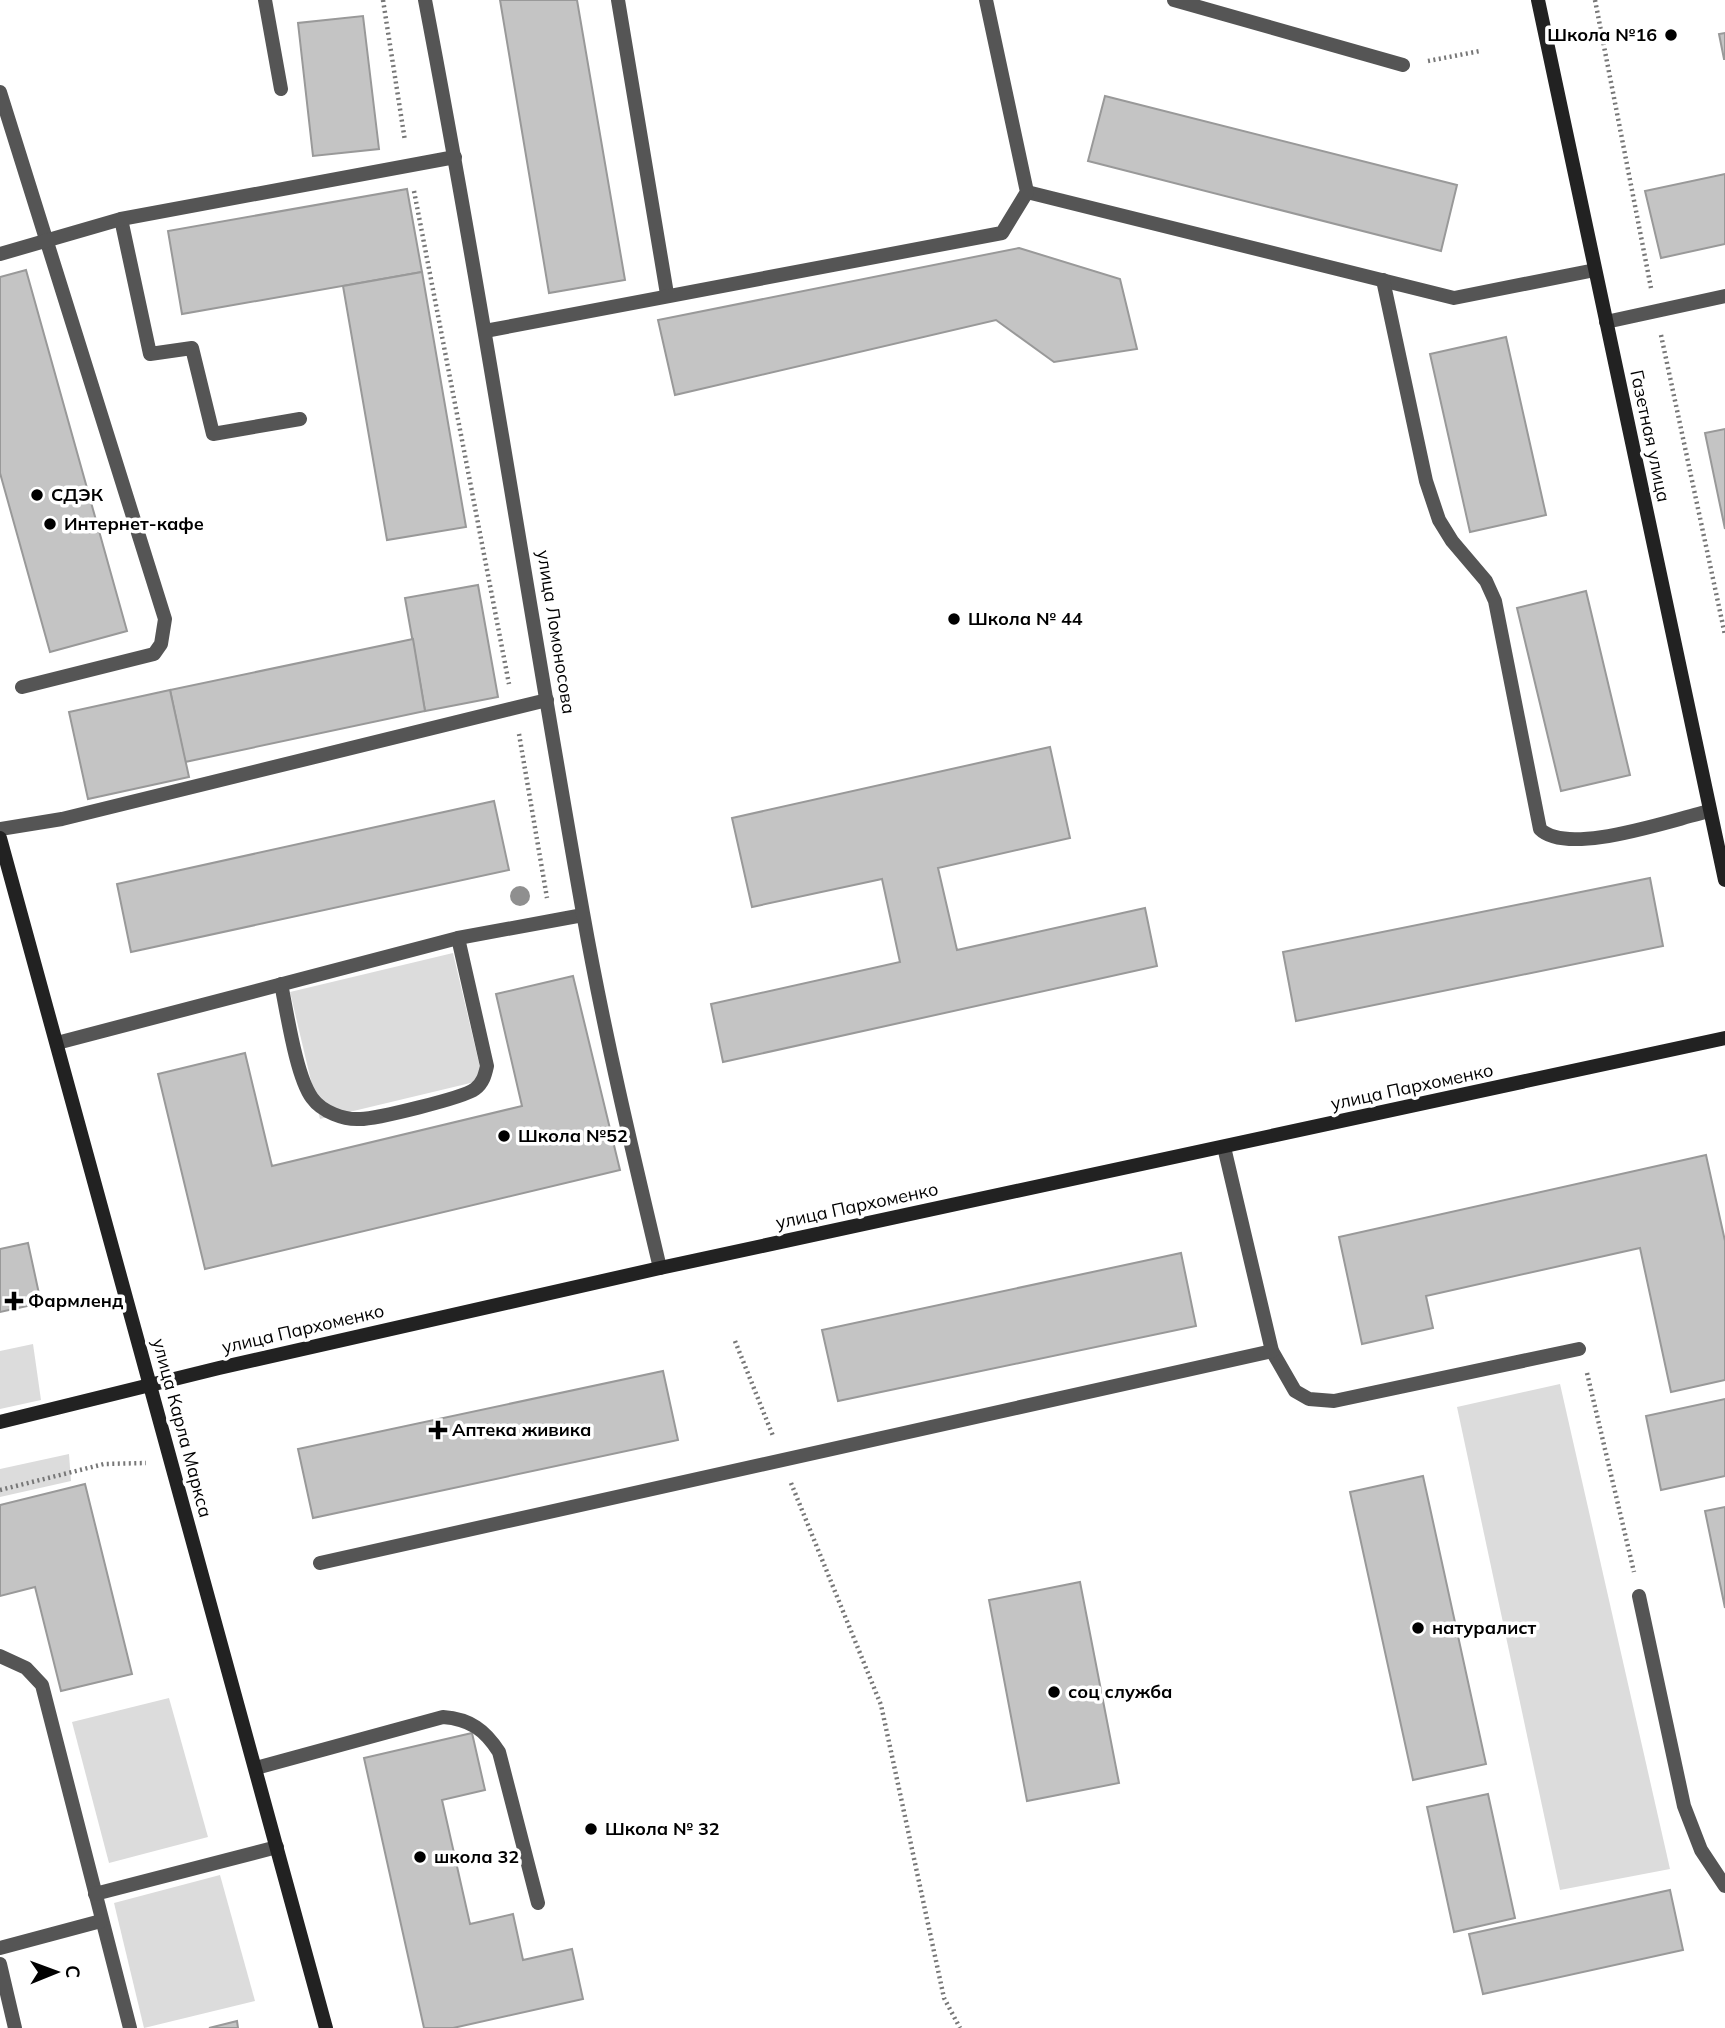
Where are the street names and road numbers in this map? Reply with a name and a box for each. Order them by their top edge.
street label: Газетная улица [1625,368,1676,504]
street label: улица Ломоносова [532,548,581,716]
street label: улица Пархоменко [1328,1058,1495,1115]
street label: улица Пархоменко [773,1177,940,1234]
street label: улица Пархоменко [220,1299,386,1358]
street label: улица Карла Маркса [148,1336,217,1520]

